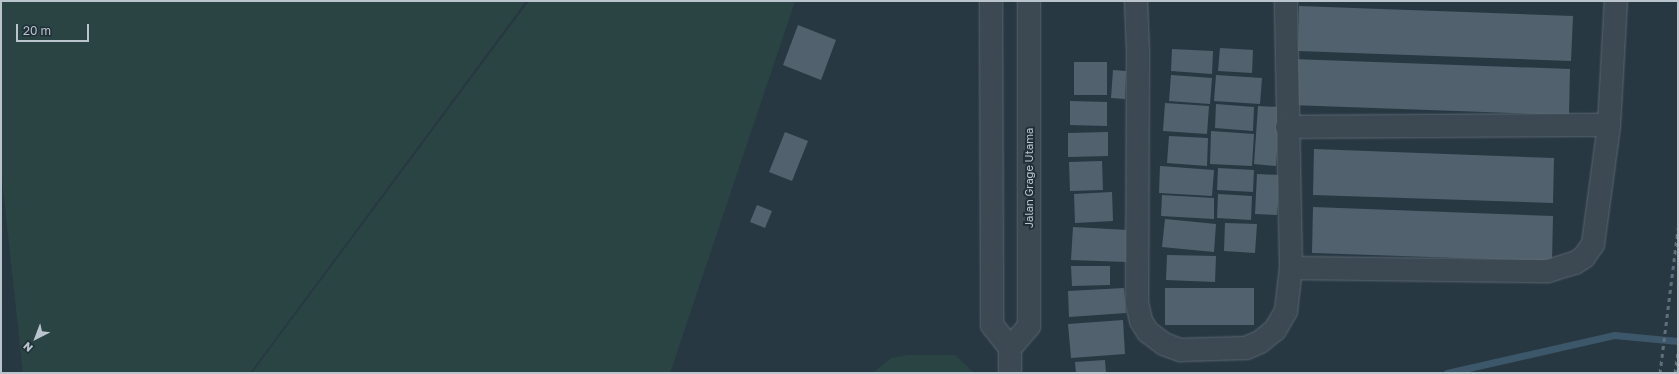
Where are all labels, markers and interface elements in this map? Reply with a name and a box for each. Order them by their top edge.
scale bar [18,16,91,42]
text: 20 m [23,23,51,38]
street label: Jalan Grage Utama [1022,128,1036,228]
north arrow [16,318,56,358]
text: N [20,340,35,355]

